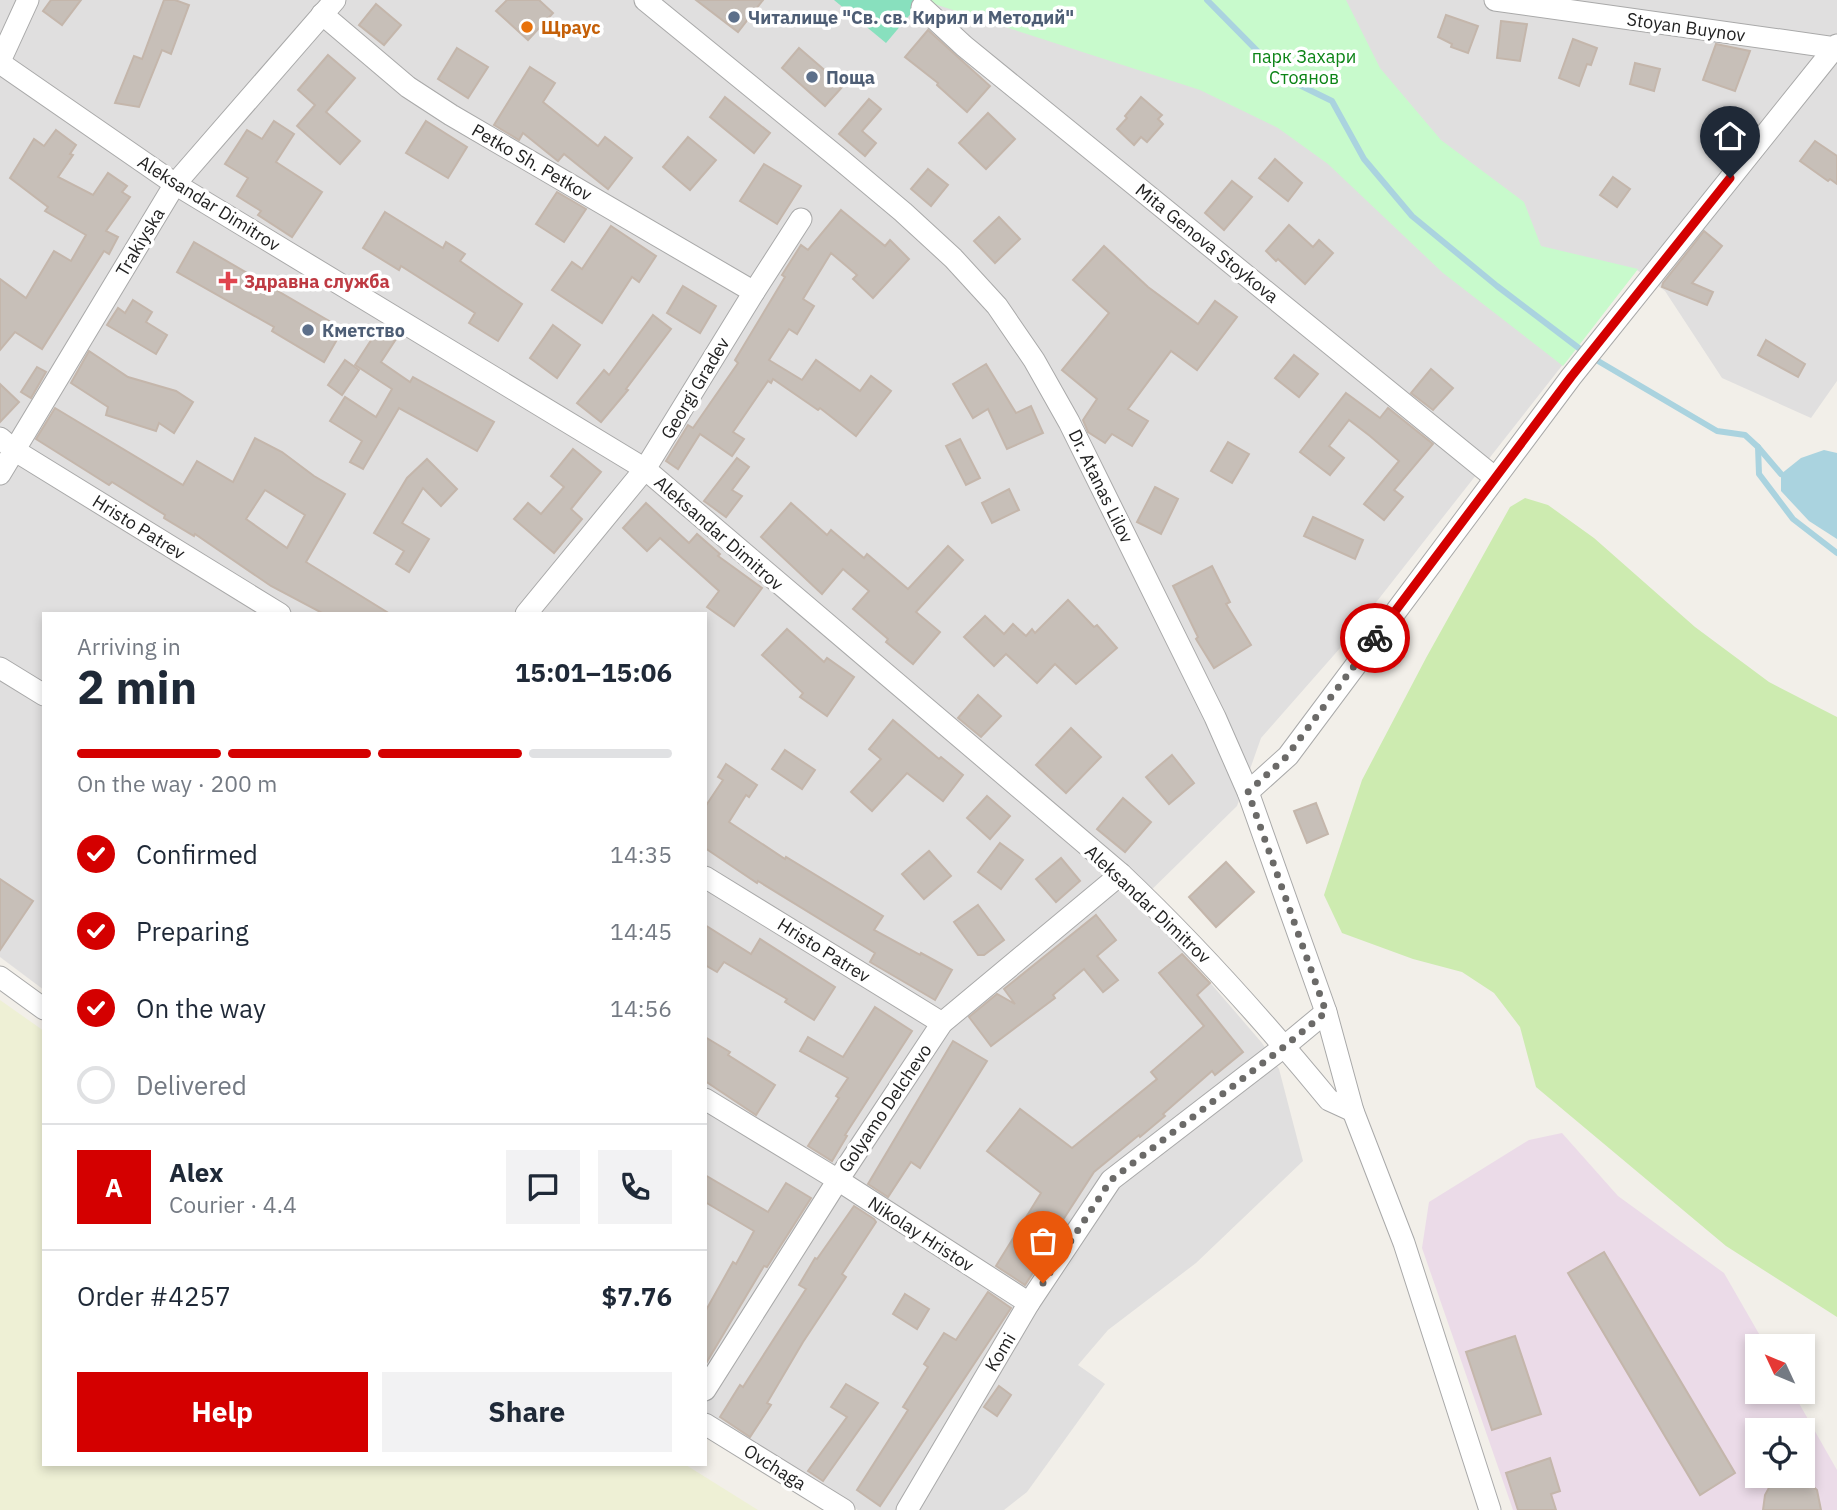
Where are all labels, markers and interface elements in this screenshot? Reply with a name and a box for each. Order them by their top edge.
place label: Читалище "Св. св. Кирил и Методий" [748,6,1074,29]
street label: Stoyan Buynov [1625,7,1747,47]
marker: Читалище "Св. св. Кирил и Методий" [726,9,742,25]
place label: Щраус [541,16,600,39]
marker: Щраус [519,19,535,35]
park label: парк Захари Стоянов [1252,45,1356,89]
place label: Поща [826,66,875,89]
marker: Поща [804,69,820,85]
pin [1700,106,1760,178]
icon: home [1711,117,1749,155]
street label: Petko Sh. Petkov [468,118,596,206]
street label: Aleksandar Dimitrov [134,150,285,256]
street label: Mita Genova Stoykova [1131,178,1284,308]
street label: Trakiyska [110,203,170,281]
place label: Здравна служба [244,270,390,293]
marker: Здравна служба [218,271,238,291]
place label: Кметство [322,319,405,342]
marker: Кметство [300,322,316,338]
street label: Georgi Gradev [656,333,734,443]
street label: Dr. Atanas Lilov [1064,425,1139,547]
street label: Aleksandar Dimitrov [650,471,788,595]
street label: Hristo Patrev [88,489,190,565]
courier [1340,603,1410,673]
icon: bike [1356,619,1394,657]
text: Arriving in [77,631,181,661]
text: 15:01–15:06 [515,655,672,689]
text: 2 min [77,657,197,717]
text: On the way · 200 m [77,768,277,798]
icon: check [77,835,115,873]
text: Confirmed [136,837,258,871]
text: 14:35 [610,839,672,869]
street label: Aleksandar Dimitrov [1080,840,1216,968]
icon: check [77,912,115,950]
street label: Hristo Patrev [773,912,875,988]
text: Preparing [136,914,249,948]
text: 14:45 [610,916,672,946]
icon: check [77,989,115,1027]
text: On the way [136,991,266,1025]
text: 14:56 [610,993,672,1023]
street label: Golyamo Delchevo [833,1039,937,1177]
text: Delivered [136,1068,247,1102]
button: chat [506,1150,580,1224]
button: phone [598,1150,672,1224]
text: Alex [169,1155,223,1189]
text: A [105,1170,123,1204]
text: Courier · 4.4 [169,1189,297,1219]
street label: Nikolay Hristov [864,1191,978,1277]
pin [1013,1211,1073,1283]
icon: bag [1024,1222,1062,1260]
text: Order #4257 [77,1279,231,1313]
text: $7.76 [602,1279,672,1313]
street label: Komi [980,1328,1020,1376]
north arrow [1745,1334,1815,1404]
map controls [1745,1334,1815,1488]
button: Help [77,1372,368,1452]
button: Share [382,1372,672,1452]
button: locate [1745,1418,1815,1488]
street label: Ovchaga [739,1439,811,1495]

